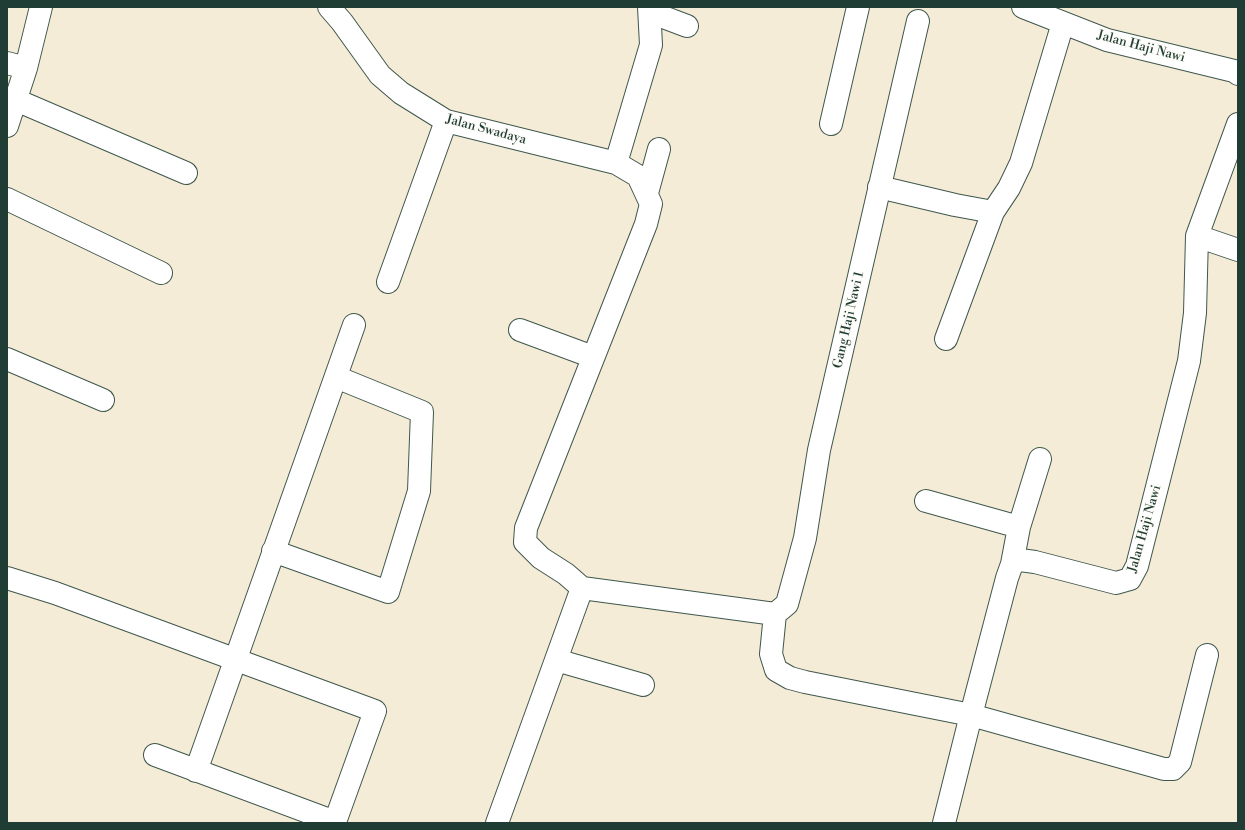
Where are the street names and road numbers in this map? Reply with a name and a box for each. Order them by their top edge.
street label: Jalan Haji Nawi [1095,28,1187,66]
street label: Jalan Swadaya [444,112,528,148]
street label: Gang Haji Nawi 1 [830,270,868,370]
street label: Jalan Haji Nawi [1125,483,1165,575]

